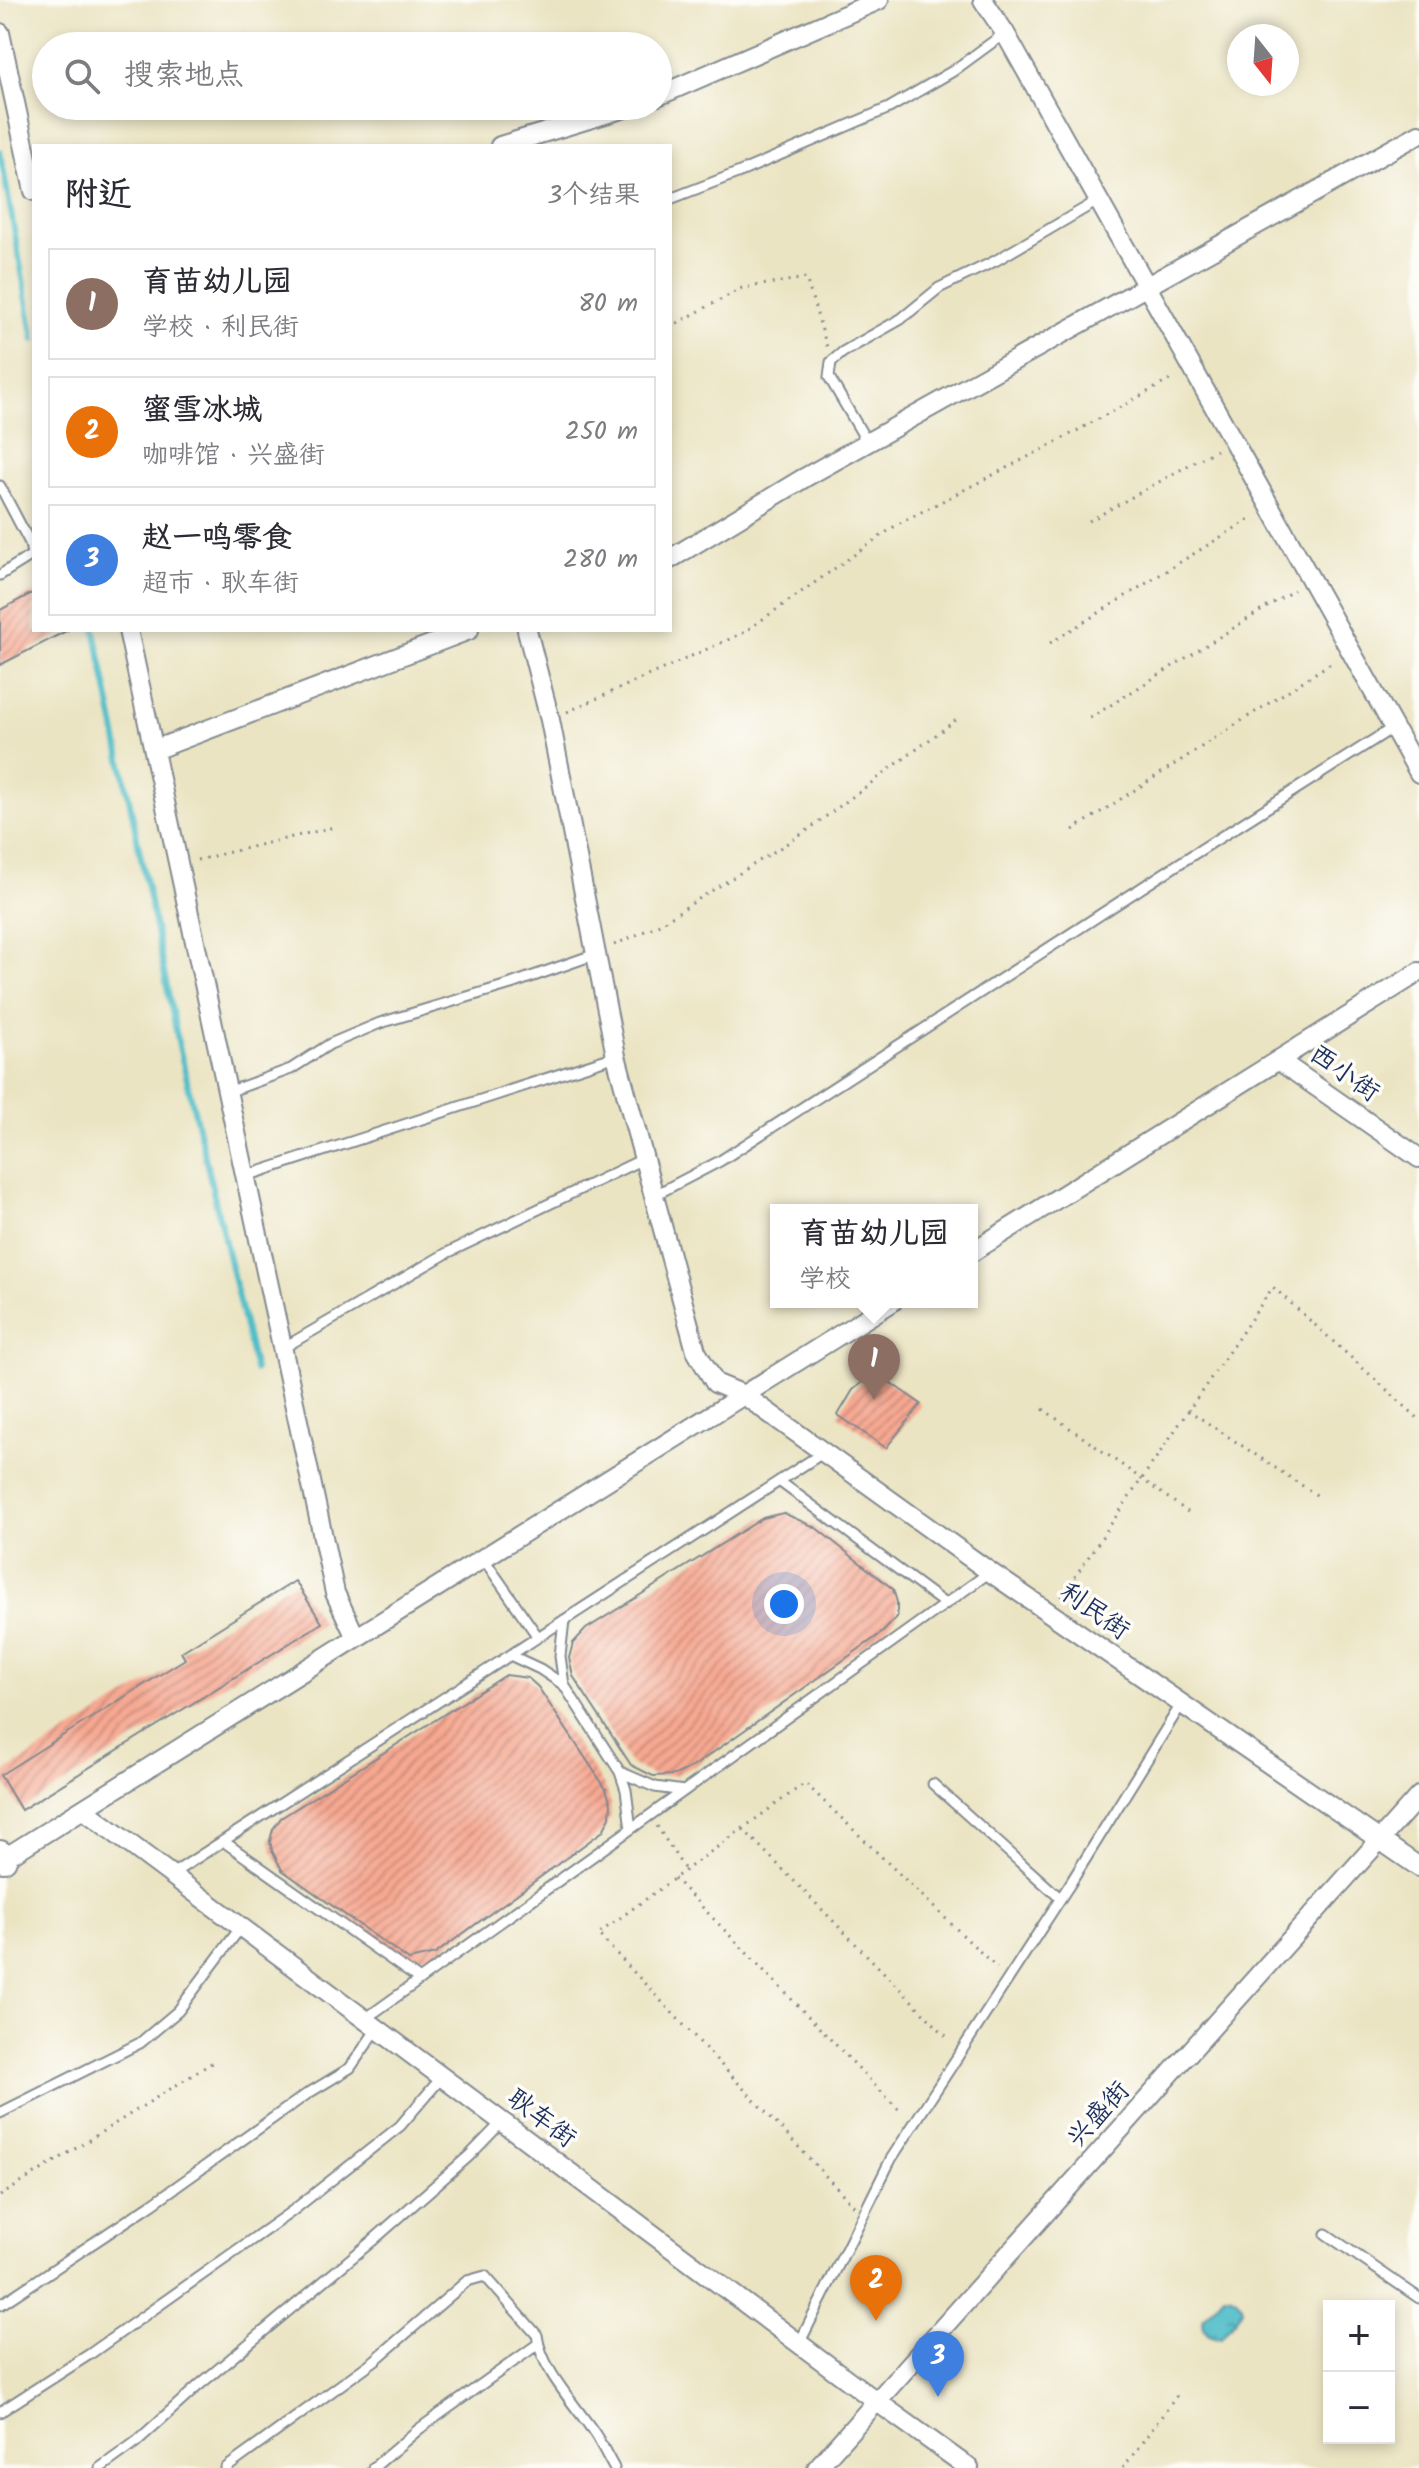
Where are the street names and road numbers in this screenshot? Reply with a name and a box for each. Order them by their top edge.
street label: 西小街 [1300,1034,1388,1114]
street label: 利民街 [1050,1572,1138,1652]
street label: 兴盛街 [1057,2072,1141,2158]
street label: 耿车街 [497,2079,585,2159]

